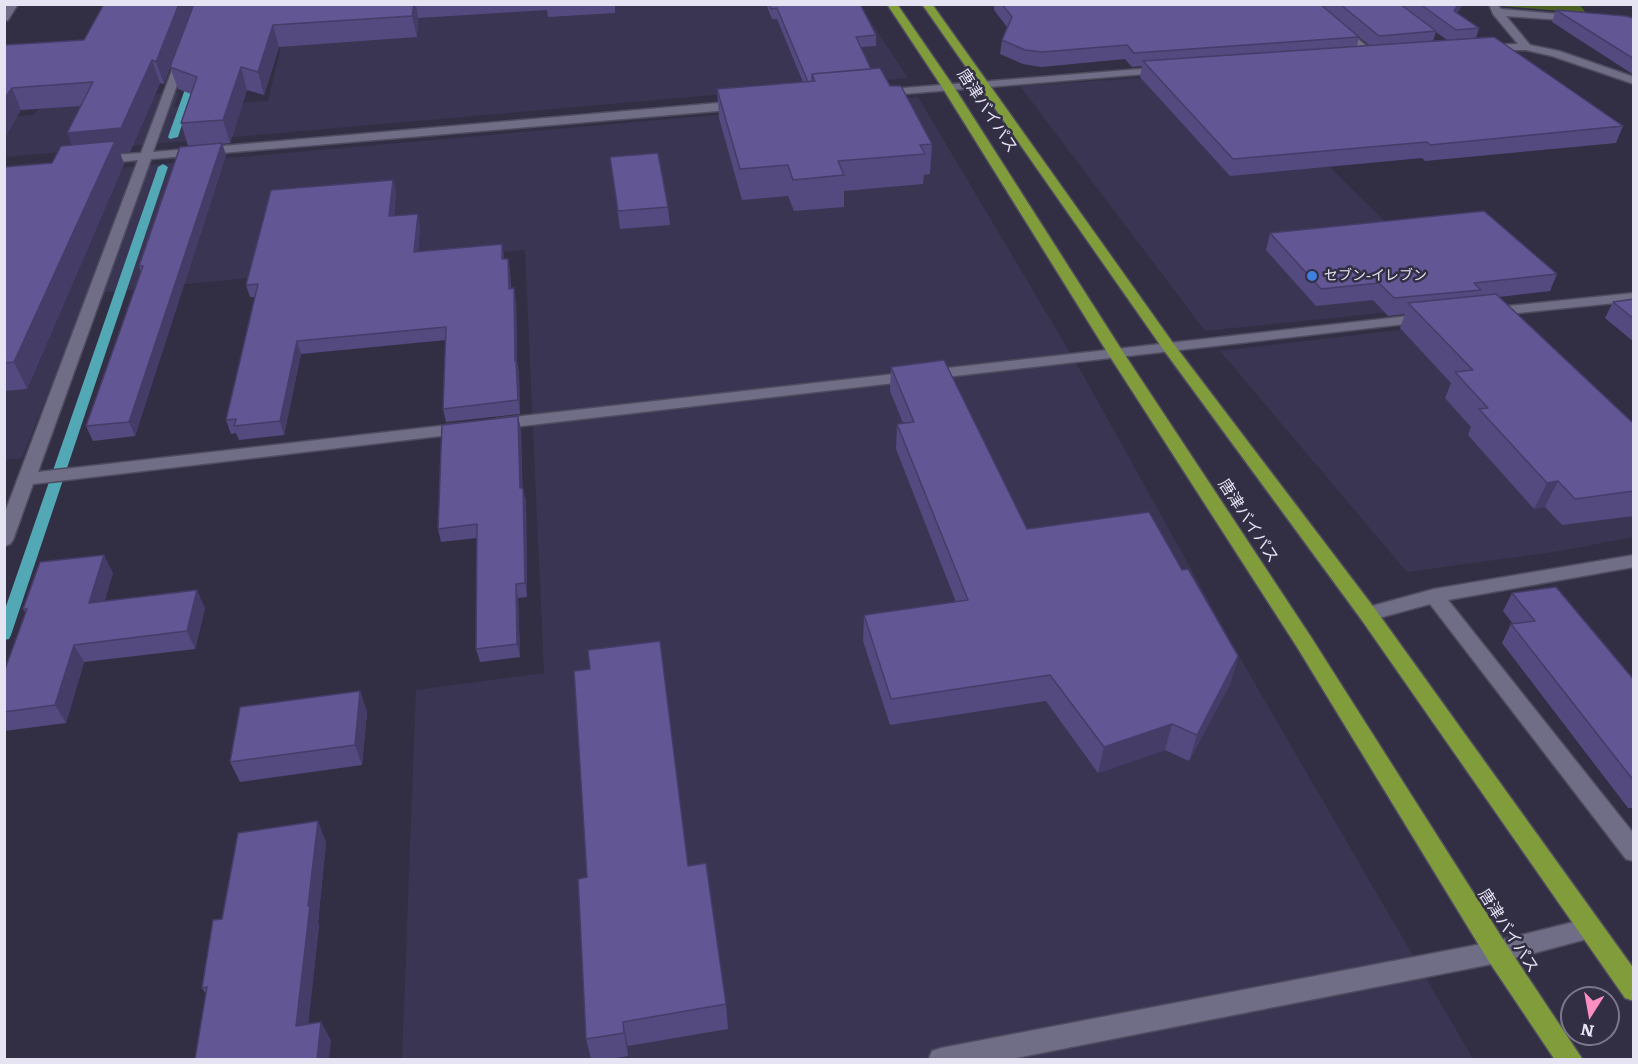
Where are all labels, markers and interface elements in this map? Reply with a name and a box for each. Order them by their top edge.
street label: 唐津バイパス [953,66,1021,156]
place label: セブン-イレブン [1324,268,1427,284]
marker: セブン-イレブン [1305,269,1319,283]
street label: 唐津バイパス [1214,476,1282,566]
street label: 唐津バイパス [1474,886,1542,976]
north arrow [1560,986,1620,1046]
text: N [1578,1019,1596,1045]

